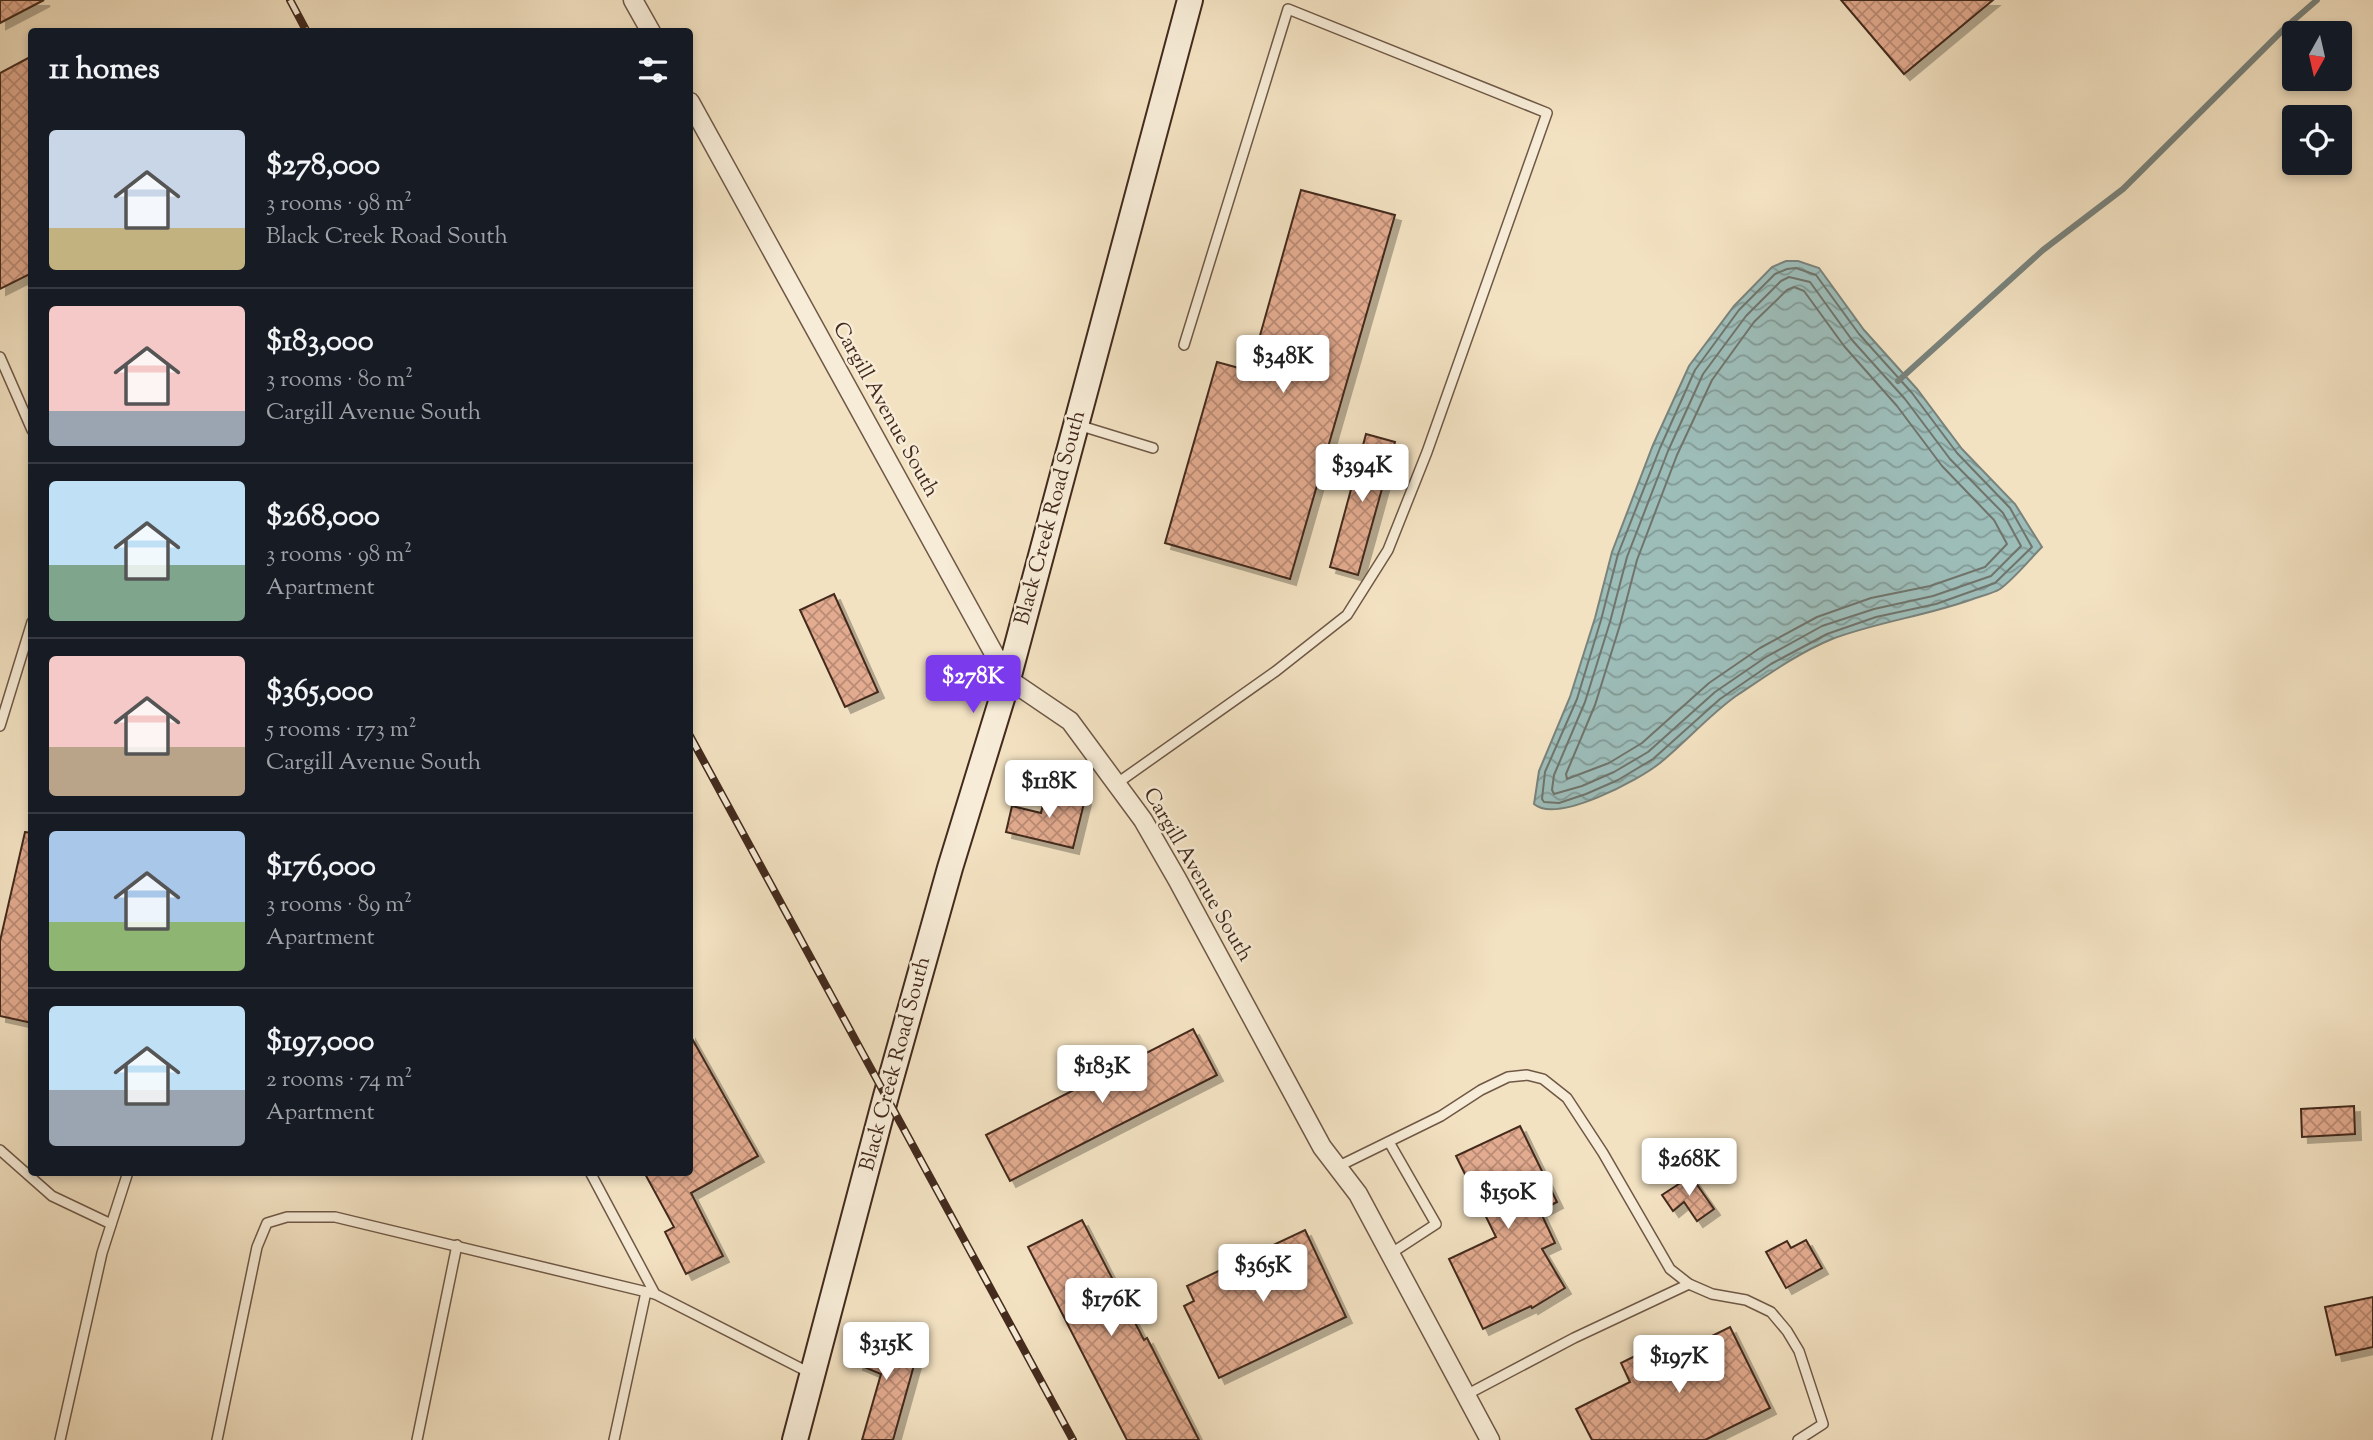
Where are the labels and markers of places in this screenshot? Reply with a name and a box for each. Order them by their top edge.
pin: $348K [1234,336,1332,395]
pin: $394K [1313,444,1411,504]
pin: $278K [924,656,1022,715]
pin: $118K [1000,760,1098,820]
pin: $183K [1053,1046,1151,1105]
pin: $268K [1640,1138,1738,1198]
pin: $150K [1459,1172,1557,1231]
pin: $365K [1214,1244,1312,1304]
pin: $176K [1062,1278,1160,1338]
pin: $315K [837,1322,935,1382]
pin: $197K [1630,1336,1728,1395]

